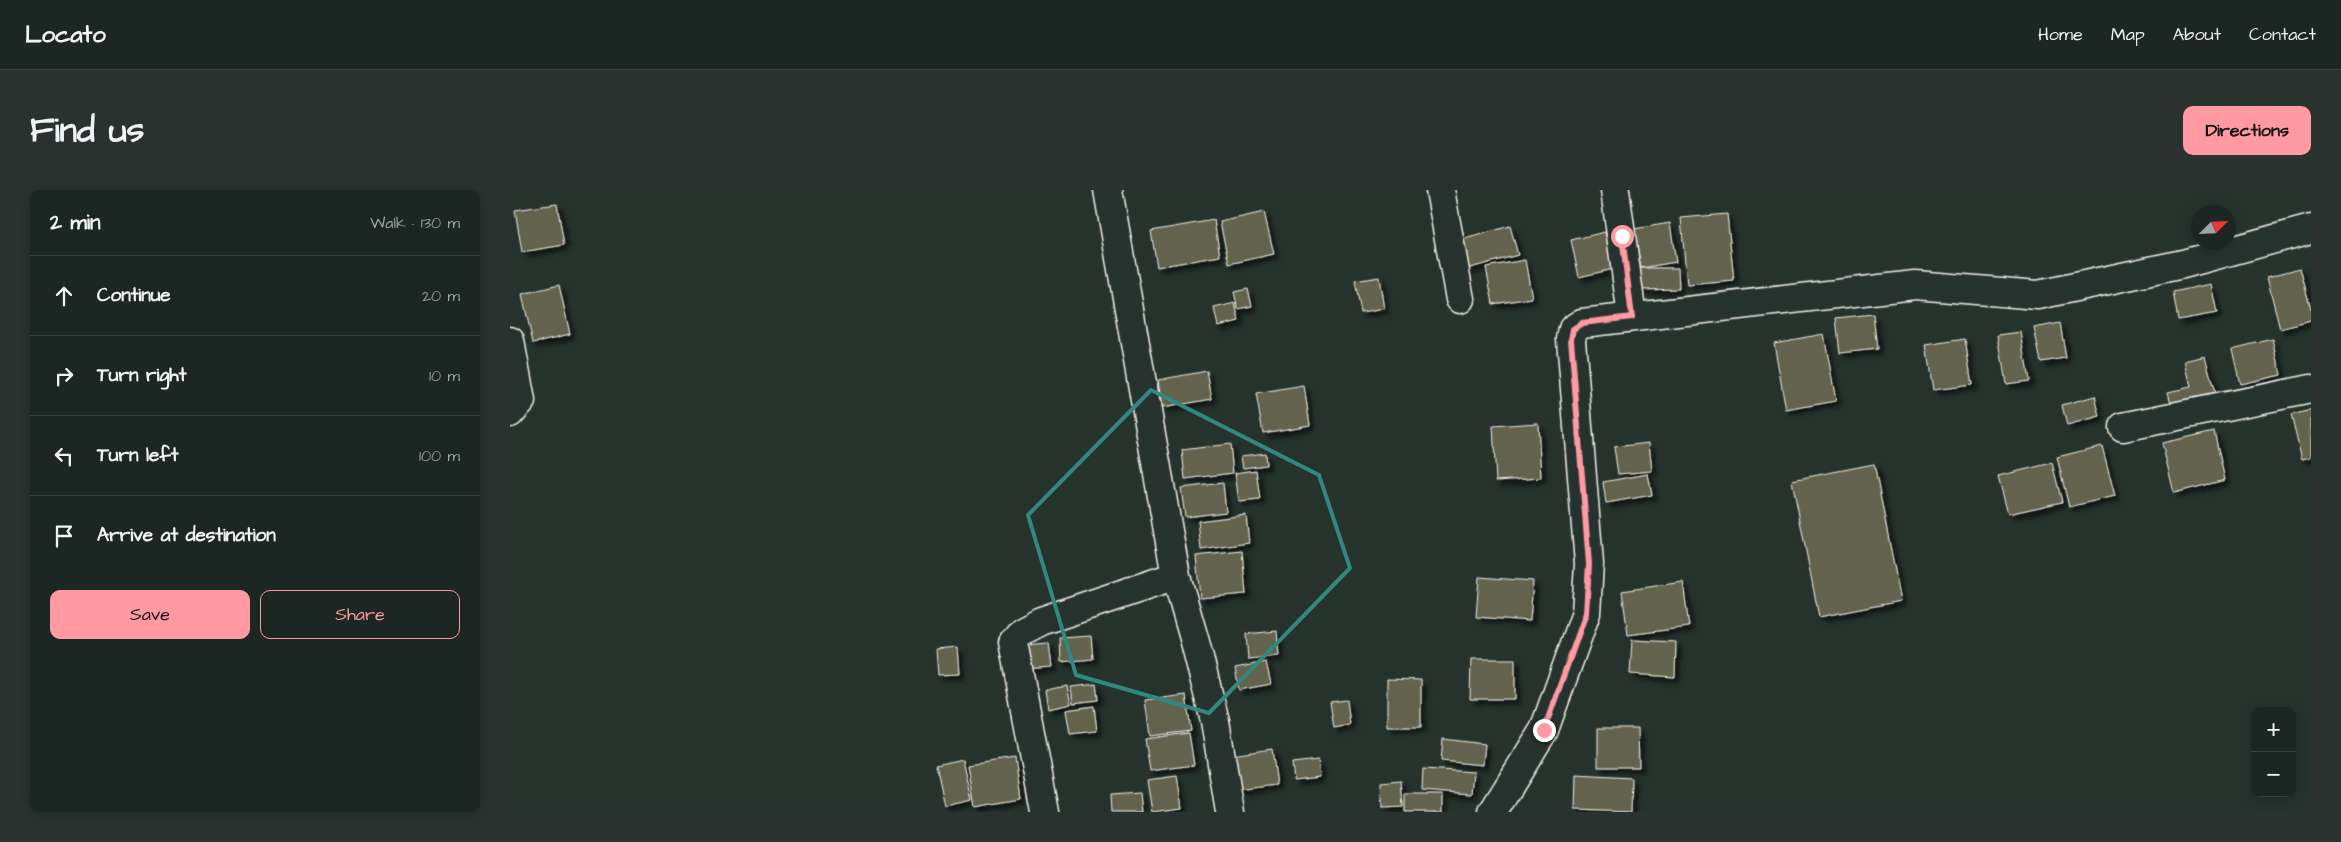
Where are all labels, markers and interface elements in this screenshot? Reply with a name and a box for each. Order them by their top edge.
text: Locato [25,18,106,52]
text: Home [2038,22,2083,47]
text: Map [2111,22,2145,47]
text: About [2173,22,2221,47]
text: Contact [2249,22,2316,47]
text: Find us [30,106,144,155]
button: Directions [2183,106,2311,155]
north arrow [2191,205,2236,250]
text: 2 min [50,208,100,237]
text: Walk · 130 m [370,212,460,234]
route start [1611,225,1634,248]
icon: ahead [50,282,78,310]
text: Continue [97,282,171,309]
text: 20 m [422,285,460,307]
icon: right [50,362,78,390]
text: Turn right [97,362,186,389]
text: 10 m [429,365,460,387]
icon: left [50,442,78,470]
text: Turn left [97,442,178,469]
text: 100 m [419,445,460,467]
icon: arrive [50,522,78,550]
text: Arrive at destination [97,522,276,549]
button: Save [50,590,250,639]
button: Share [260,590,460,639]
map controls [2251,707,2296,797]
button: + [2251,707,2296,752]
route end [1533,719,1556,742]
button: − [2251,752,2296,797]

